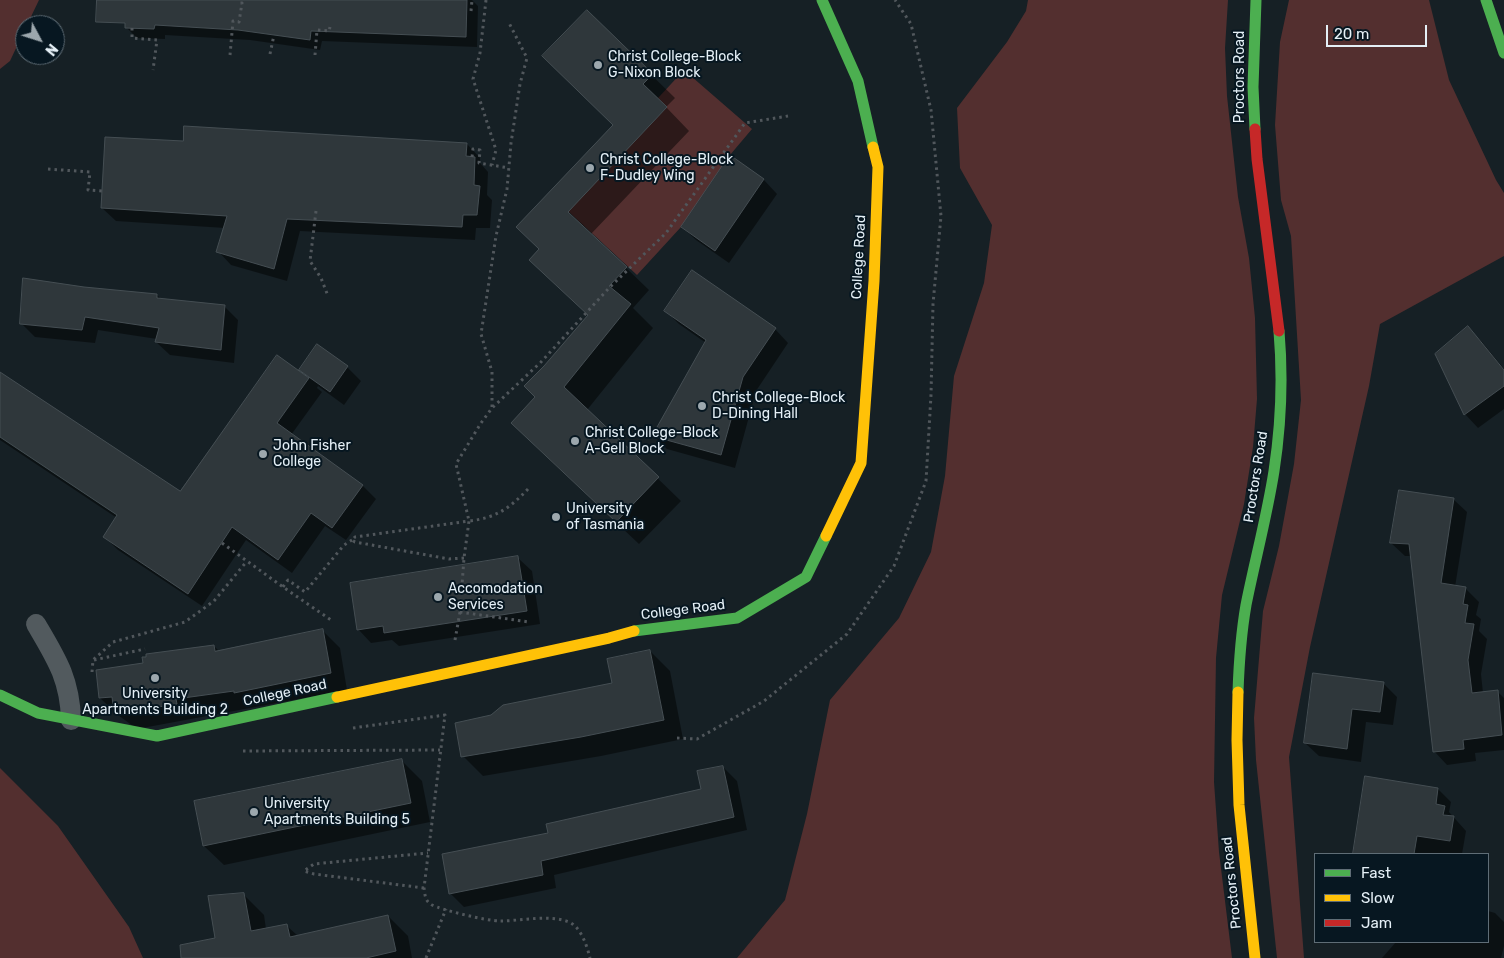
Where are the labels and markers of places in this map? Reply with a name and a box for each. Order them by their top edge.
place label: Christ College-Block G-Nixon Block [608,49,741,82]
marker: Christ College-Block G-Nixon Block [592,59,604,71]
place label: Christ College-Block F-Dudley Wing [600,152,733,184]
marker: Christ College-Block F-Dudley Wing [584,162,596,174]
place label: Christ College-Block D-Dining Hall [712,390,845,422]
marker: Christ College-Block D-Dining Hall [696,400,708,412]
place label: Christ College-Block A-Gell Block [585,425,718,458]
marker: Christ College-Block A-Gell Block [569,435,581,447]
place label: John Fisher College [273,438,351,471]
marker: John Fisher College [257,448,269,460]
place label: University of Tasmania [566,501,644,534]
marker: University of Tasmania [550,511,562,523]
place label: Accomodation Services [448,581,543,614]
marker: Accomodation Services [432,591,444,603]
marker: University Apartments Building 2 [149,672,161,684]
place label: University Apartments Building 2 [82,686,228,719]
place label: University Apartments Building 5 [264,796,410,829]
marker: University Apartments Building 5 [248,806,260,818]

